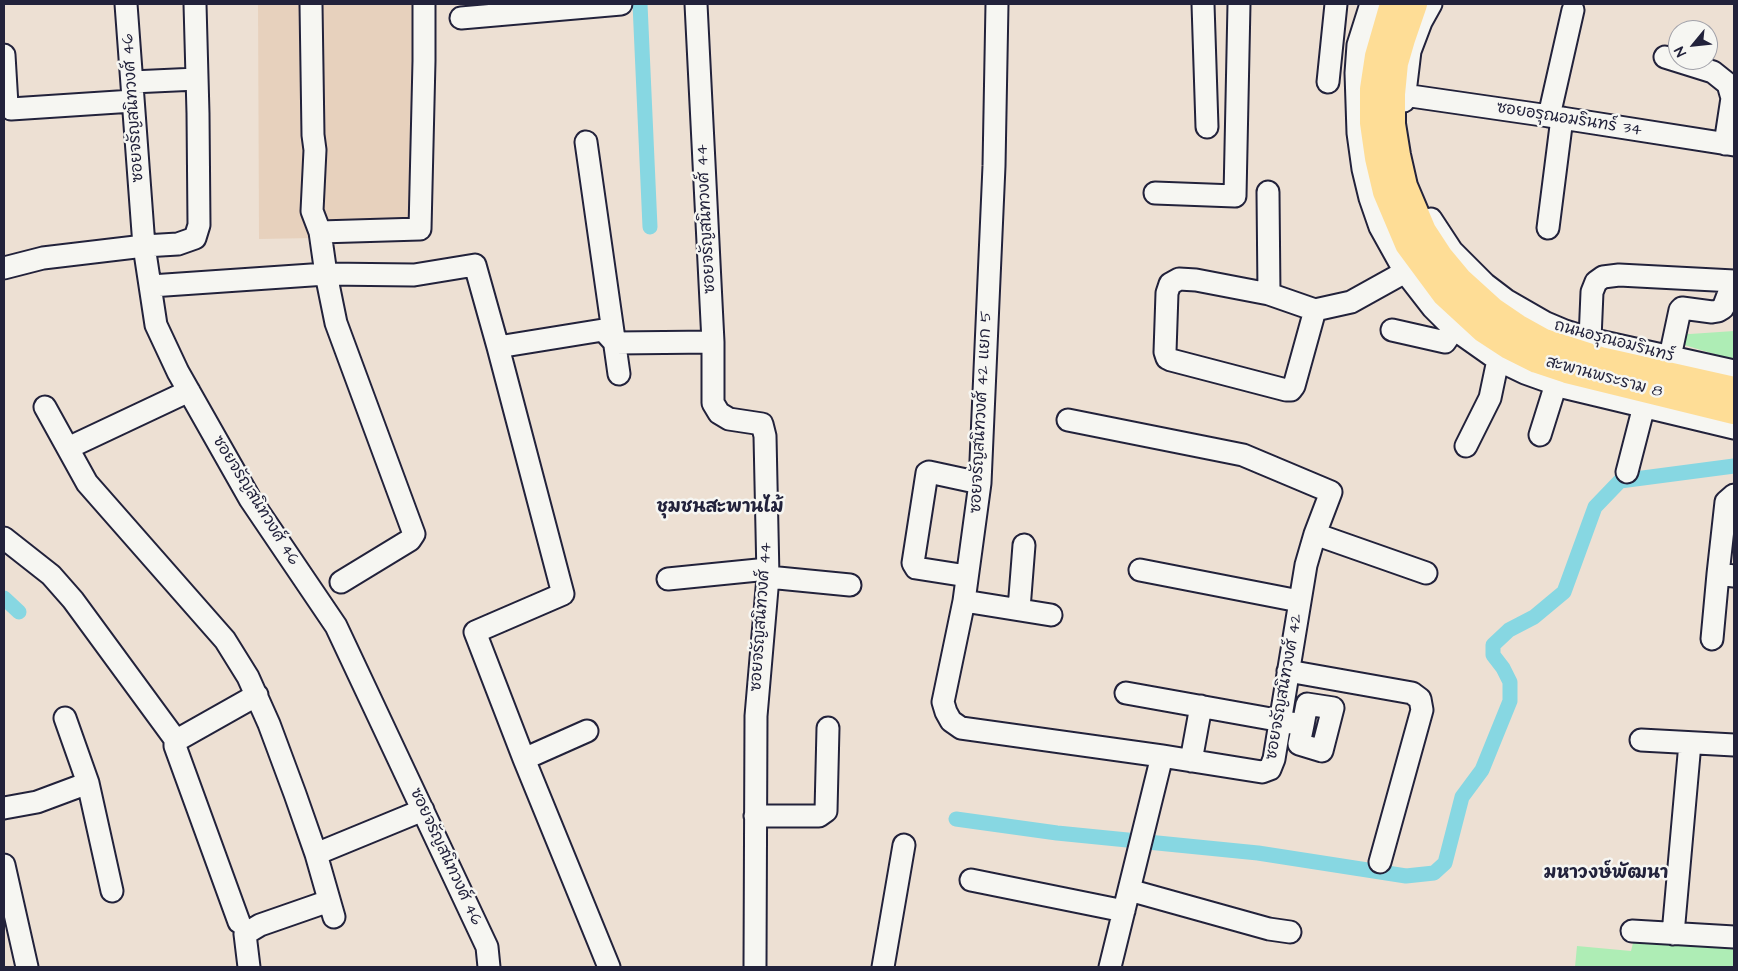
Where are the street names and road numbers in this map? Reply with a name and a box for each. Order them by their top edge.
street label: ซอยจรัญสนิทวงศ์ 46 [119,33,149,183]
street label: ซอยอรุณอมรินทร์ 34 [1495,99,1643,141]
street label: ซอยจรัญสนิทวงศ์ 44 [693,144,721,294]
street label: ซอยจรัญสนิทวงศ์ 42 แยก 5 [967,310,997,514]
street label: ถนนอรุณอมรินทร์ [1552,317,1676,367]
street label: สะพานพระราม 8 [1544,353,1664,403]
street label: ซอยจรัญสนิทวงศ์ 46 [207,433,303,569]
street label: ซอยจรัญสนิทวงศ์ 44 [747,542,777,692]
street label: ซอยจรัญสนิทวงศ์ 42 [1263,613,1307,761]
street label: ซอยจรัญสนิทวงศ์ 46 [405,786,485,928]

